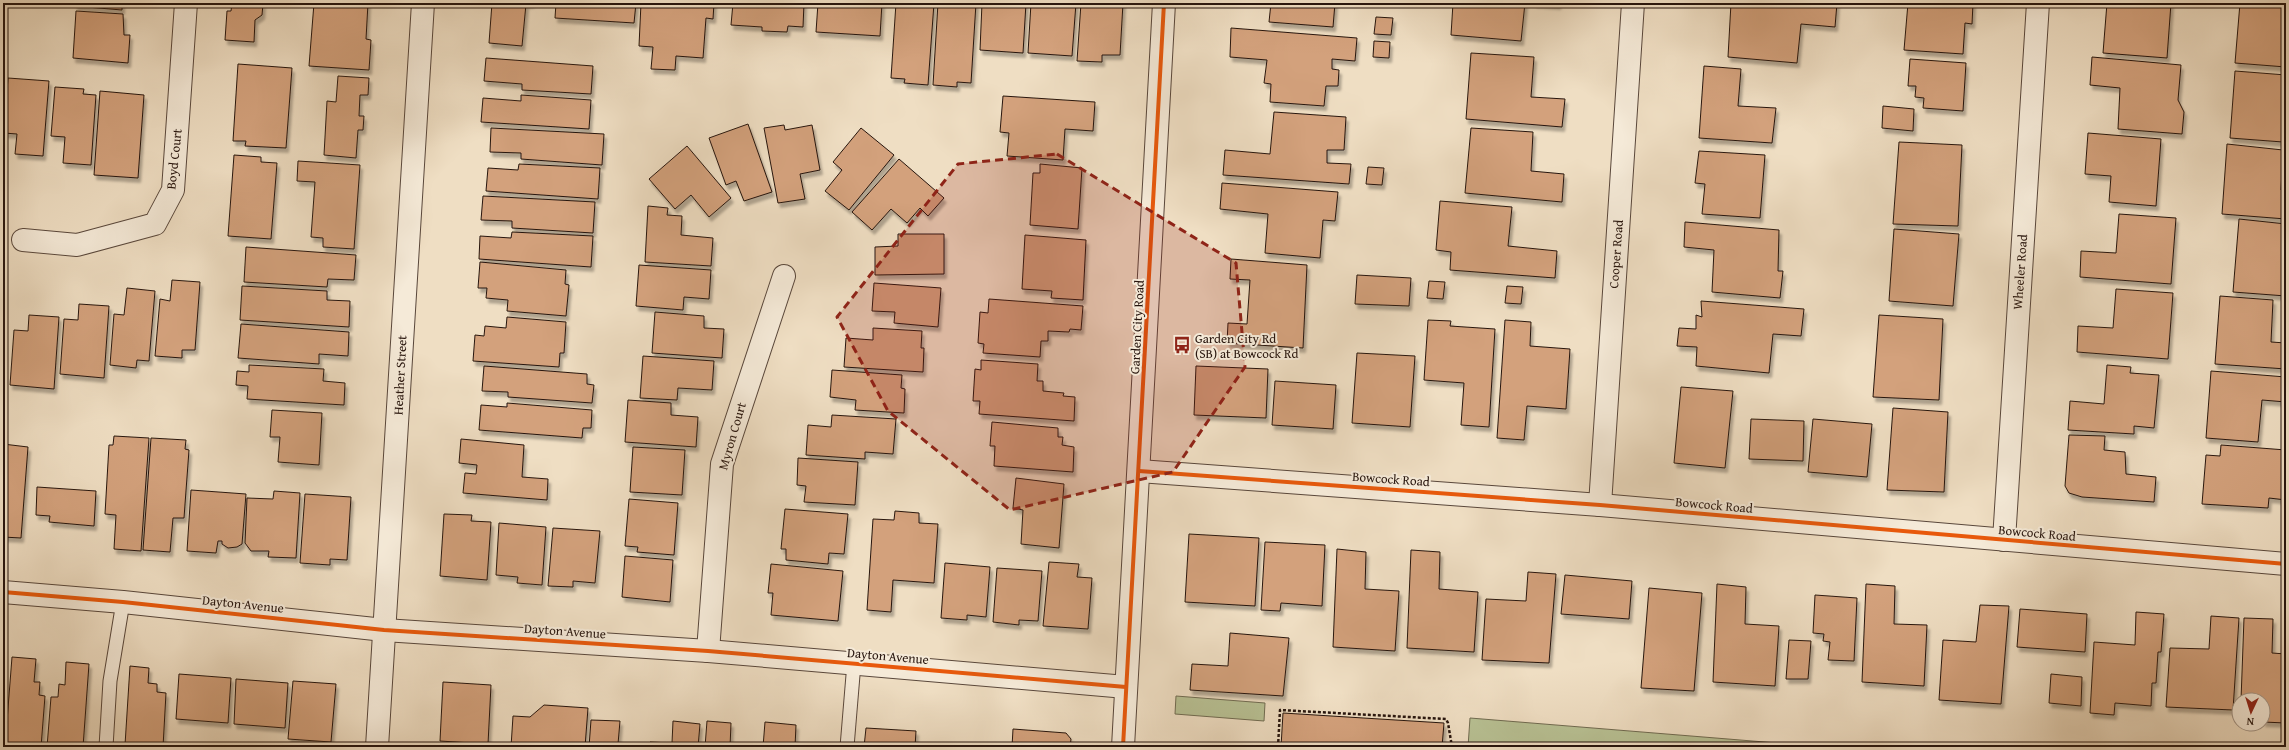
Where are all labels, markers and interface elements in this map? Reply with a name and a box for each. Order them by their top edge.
street label: Boyd Court [161,127,187,190]
street label: Cooper Road [1604,219,1628,289]
street label: Wheeler Road [2008,234,2032,310]
street label: Garden City Road [1125,279,1149,374]
place label: Garden City Rd (SB) at Bowcock Rd [1195,329,1298,363]
street label: Heather Street [388,334,412,415]
bus stop icon: Garden City Rd (SB) at Bowcock Rd [1172,335,1192,355]
street label: Myron Court [713,399,751,472]
street label: Bowcock Road [1352,467,1430,491]
street label: Bowcock Road [1674,492,1754,518]
street label: Bowcock Road [1997,520,2077,546]
street label: Dayton Avenue [201,590,285,618]
street label: Dayton Avenue [524,619,606,643]
street label: Dayton Avenue [846,643,930,669]
north arrow [2231,692,2271,732]
text: N [2245,714,2255,730]

